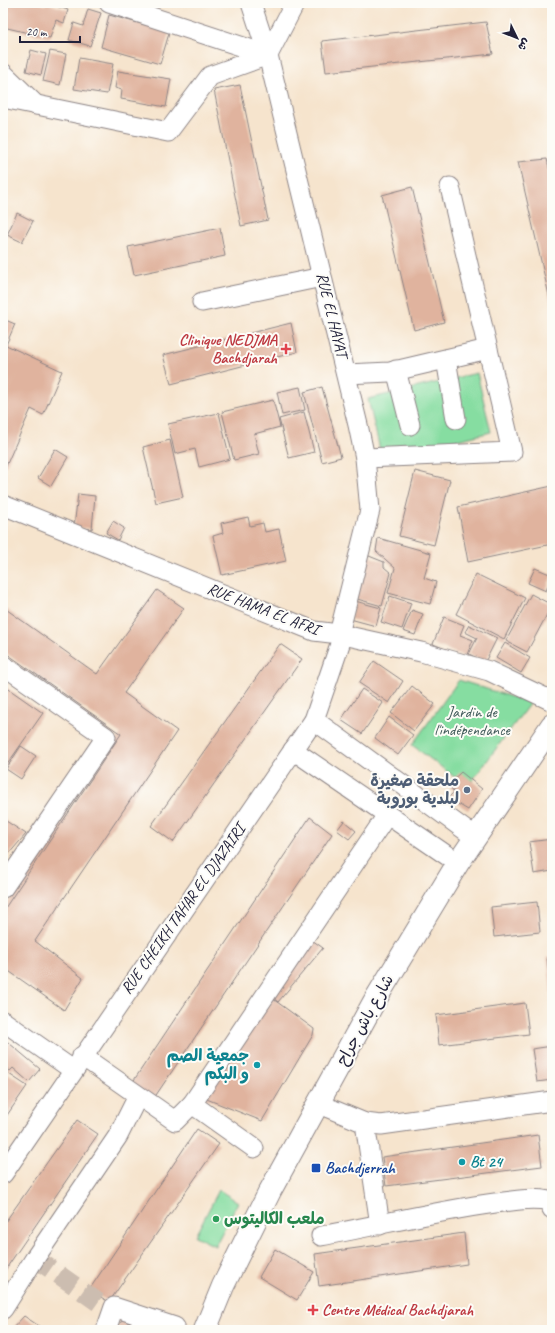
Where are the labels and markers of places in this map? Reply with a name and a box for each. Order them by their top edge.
place label: Clinique NEDJMA Bachdjarah [179,330,278,368]
marker: Clinique NEDJMA Bachdjarah [280,343,292,355]
place label: ملحقة صغيرة لبلدية بوروبة [370,771,459,809]
marker: ملحقة صغيرة لبلدية بوروبة [462,785,472,795]
place label: جمعية الصم و البكم [167,1046,249,1086]
marker: جمعية الصم و البكم [252,1060,262,1070]
place label: Bt 24 [470,1152,504,1172]
marker: Bt 24 [457,1157,467,1167]
place label: Bachdjerrah [325,1158,396,1178]
marker: Bachdjerrah [310,1162,322,1174]
place label: ملعب الكاليتوس [224,1209,325,1229]
marker: ملعب الكاليتوس [211,1214,221,1224]
place label: Centre Médical Bachdjarah [322,1300,474,1320]
marker: Centre Médical Bachdjarah [307,1304,319,1316]

